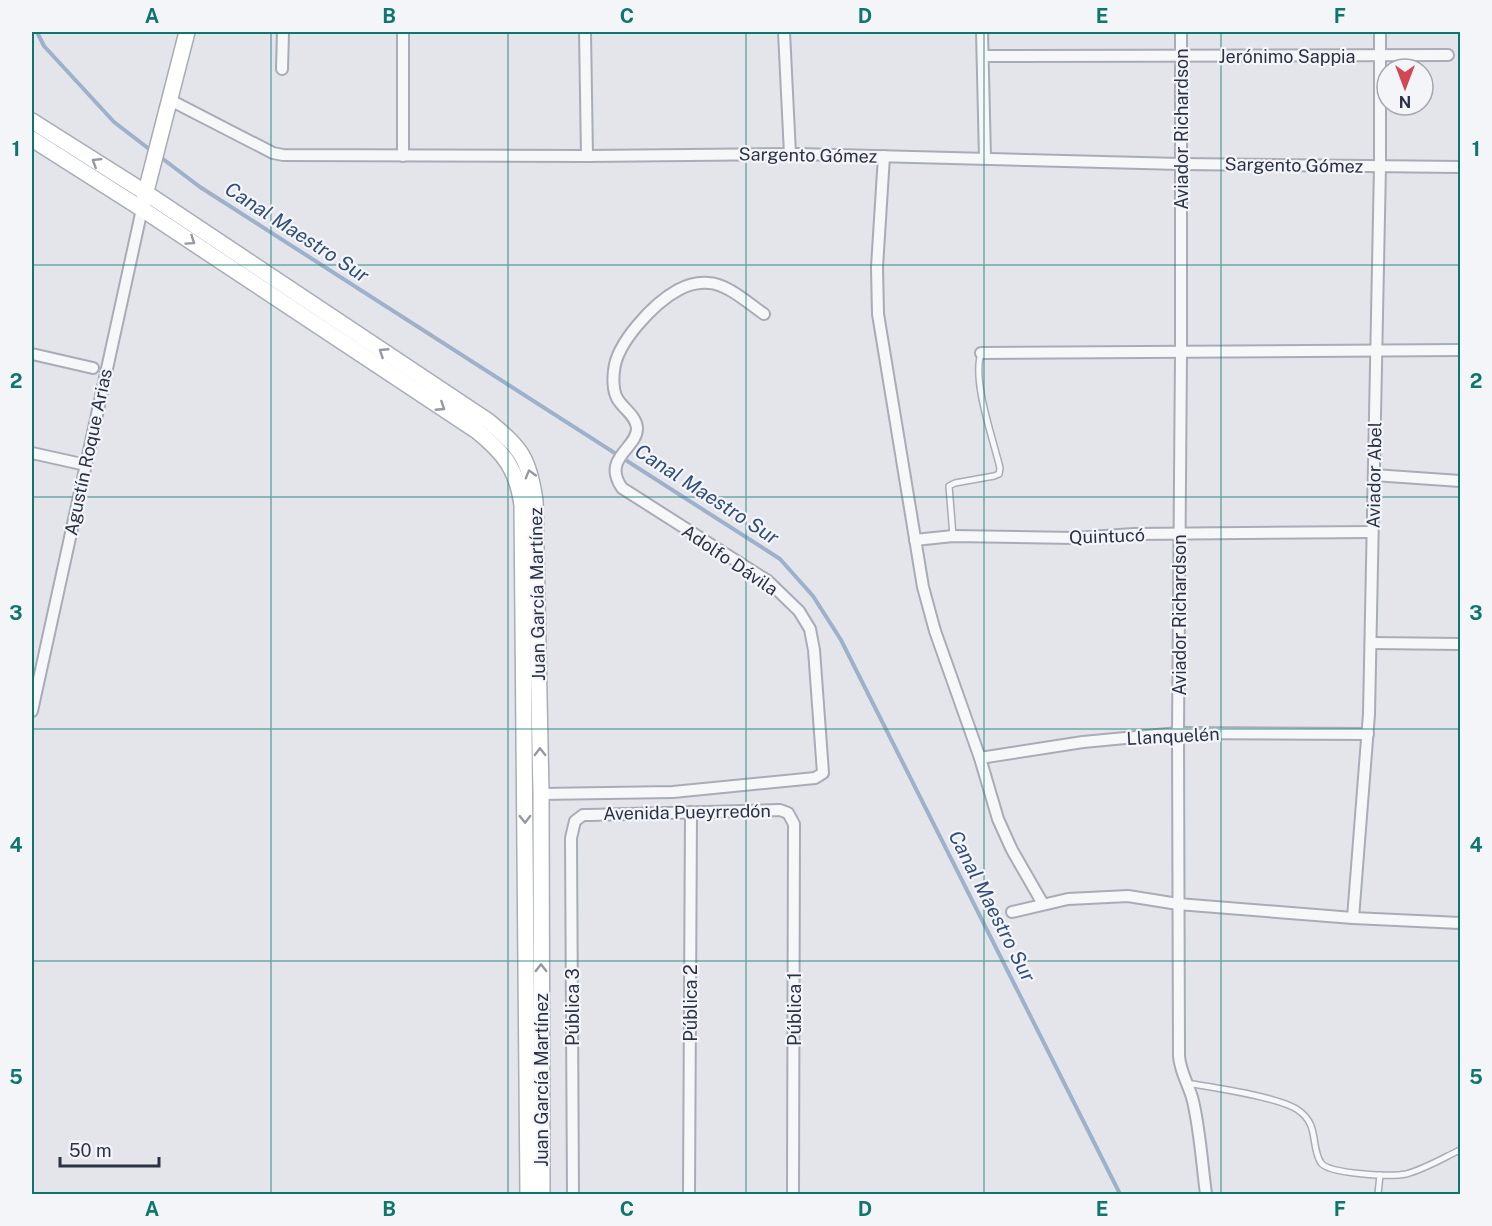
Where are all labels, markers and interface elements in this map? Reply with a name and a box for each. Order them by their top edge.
text: A [145,4,159,28]
text: B [382,4,396,28]
text: C [620,4,634,28]
text: D [858,4,872,28]
text: E [1096,4,1108,28]
text: F [1334,4,1346,28]
street label: Jerónimo Sappia [1218,46,1356,67]
street label: Aviador Richardson [1171,48,1192,210]
north arrow [1375,57,1435,117]
text: N [1399,92,1411,111]
text: 1 [12,137,20,161]
text: 1 [1472,137,1480,161]
street label: Sargento Gómez [739,143,877,167]
street label: Sargento Gómez [1225,153,1363,177]
one-way arrow [92,158,102,170]
water label: Canal Maestro Sur [221,177,374,288]
one-way arrow [184,234,195,245]
one-way arrow [379,348,390,359]
street label: Agustín Roque Arias [60,367,116,537]
text: 2 [10,369,22,393]
text: 2 [1470,369,1482,393]
one-way arrow [434,400,445,411]
street label: Aviador Abel [1363,421,1385,529]
water label: Canal Maestro Sur [631,439,784,550]
one-way arrow [525,469,537,480]
street label: Juan García Martínez [525,507,549,681]
street label: Adolfo Dávila [678,520,782,600]
street label: Quintucó [1069,524,1145,548]
street label: Aviador Richardson [1169,534,1190,696]
text: 3 [9,601,23,625]
text: 3 [1469,601,1483,625]
street label: Llanquelén [1126,723,1220,749]
one-way arrow [534,748,546,757]
street label: Avenida Pueyrredón [603,800,771,824]
one-way arrow [518,814,531,823]
water label: Canal Maestro Sur [943,826,1041,986]
text: 4 [9,833,23,857]
text: 4 [1469,833,1483,857]
one-way arrow [535,964,547,973]
street label: Pública 2 [680,964,701,1042]
street label: Pública 3 [562,968,583,1046]
street label: Pública 1 [784,972,805,1046]
street label: Juan García Martínez [531,993,552,1167]
text: 5 [9,1065,23,1089]
text: 5 [1469,1065,1483,1089]
scale bar [60,1130,159,1168]
text: 50 m [69,1140,112,1161]
text: A [145,1197,159,1221]
text: B [382,1197,396,1221]
text: C [620,1197,634,1221]
text: D [858,1197,872,1221]
text: E [1096,1197,1108,1221]
text: F [1334,1197,1346,1221]

